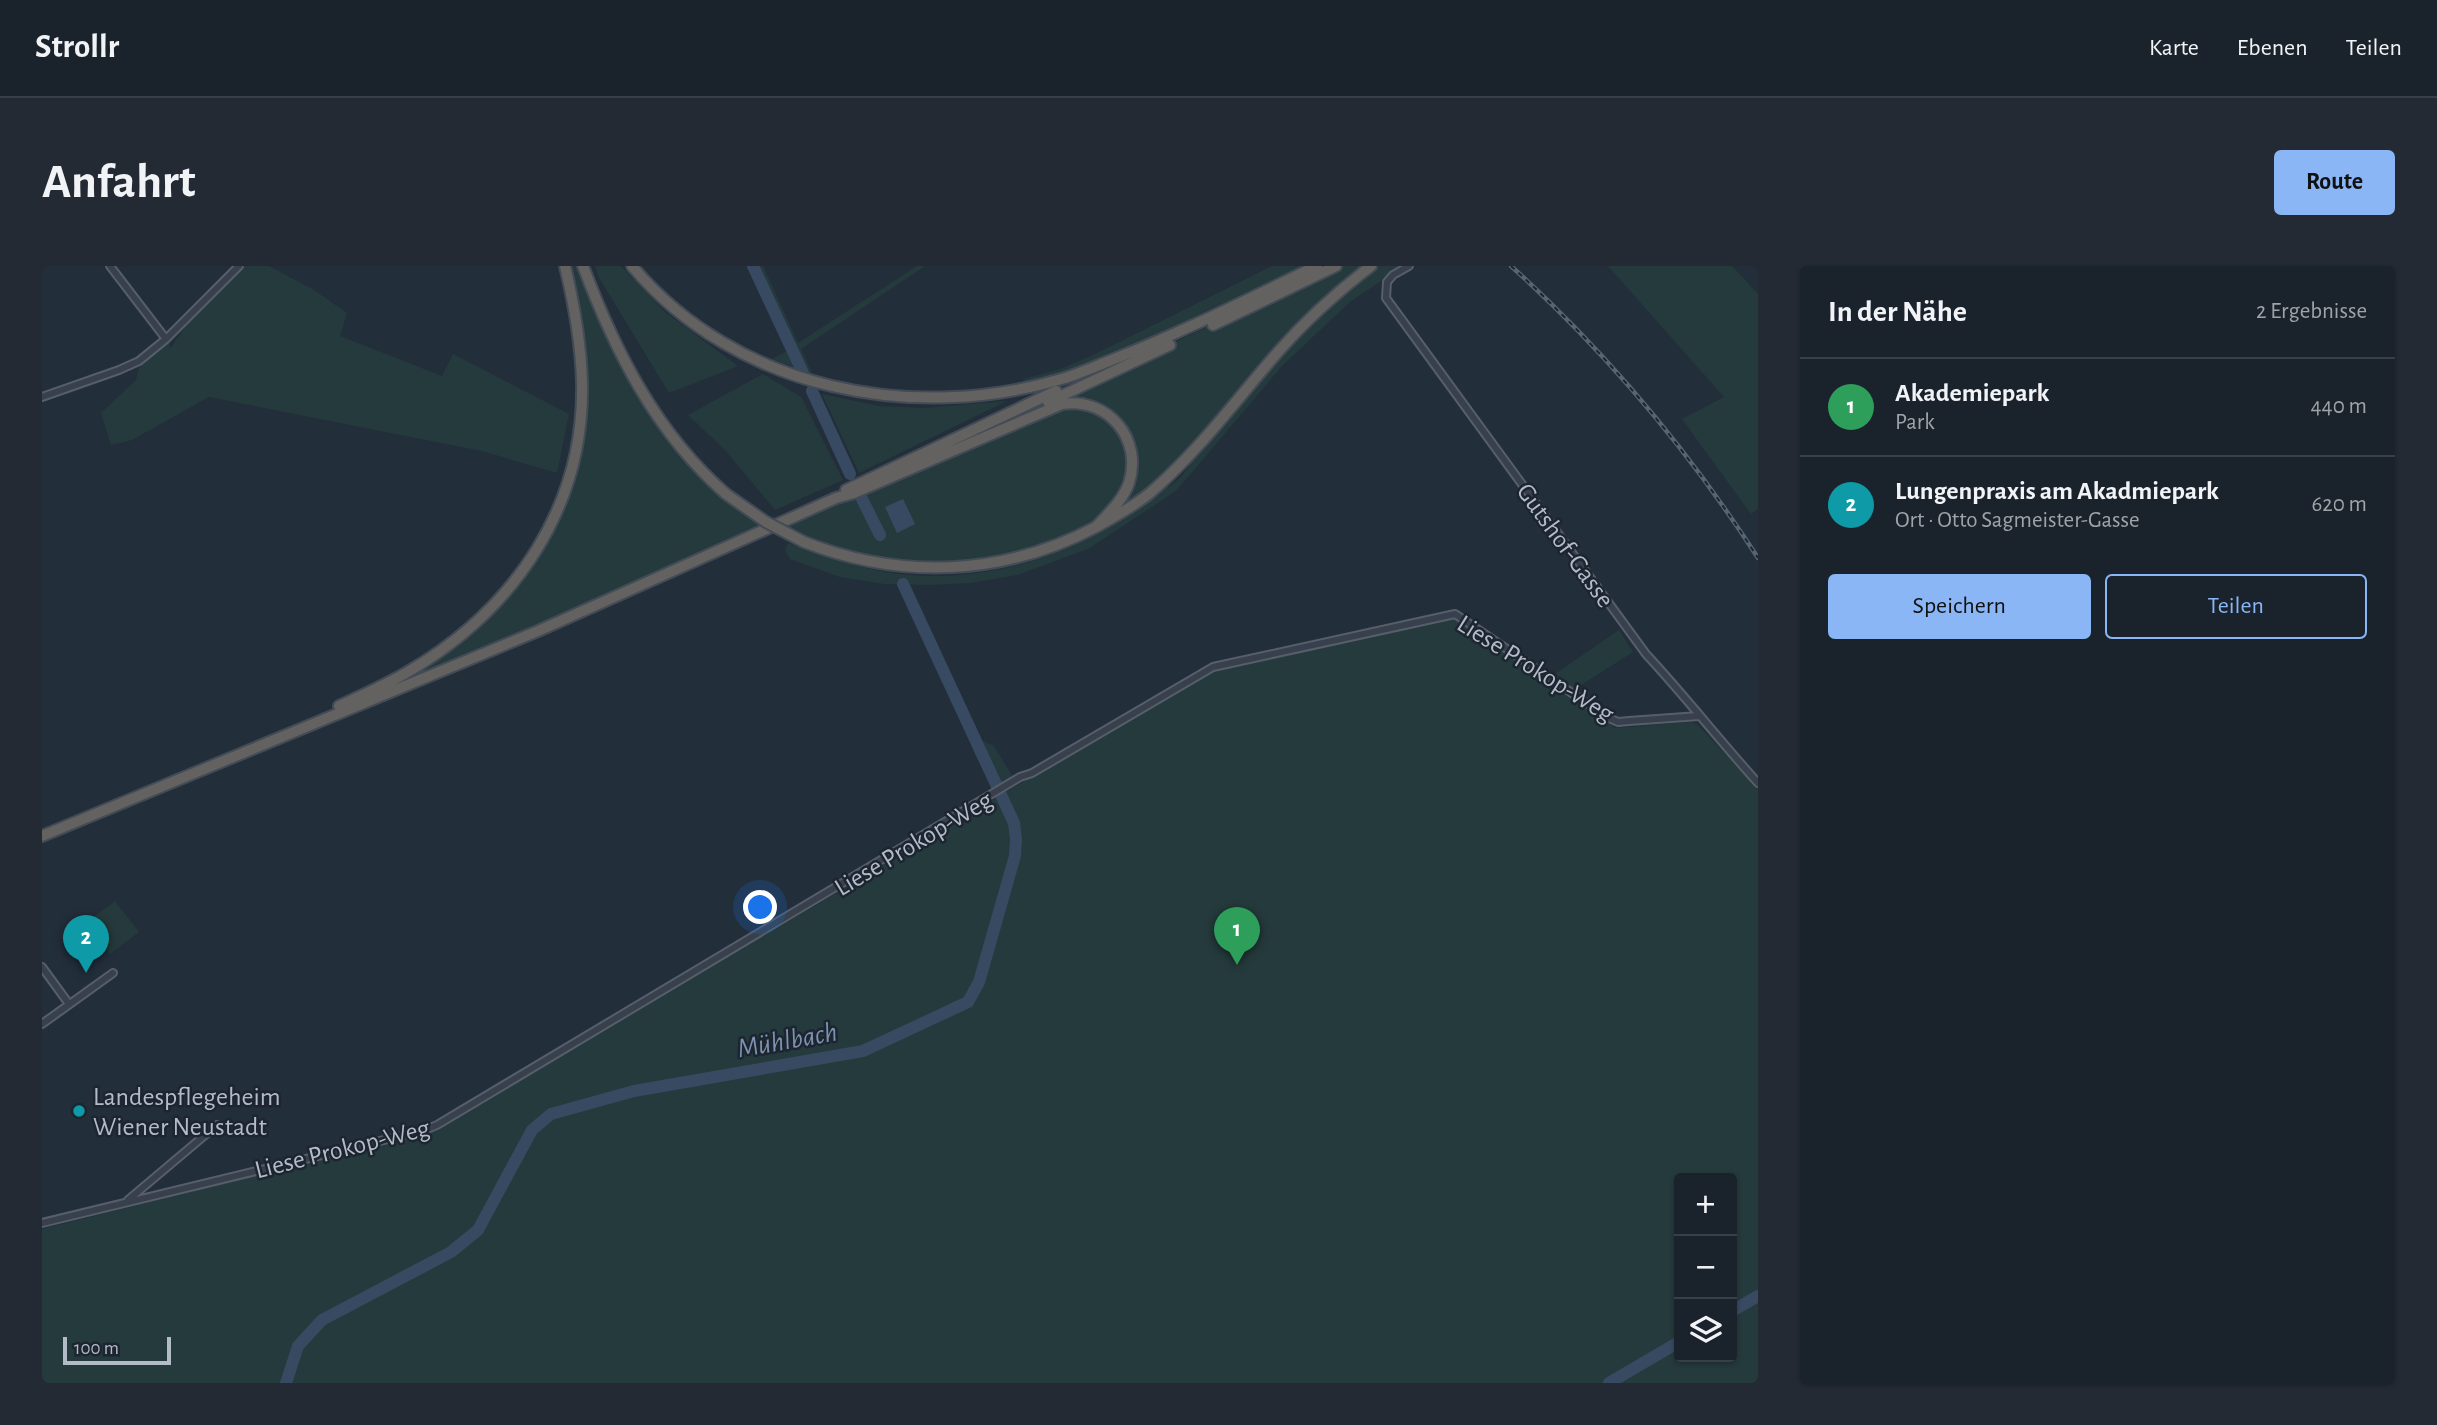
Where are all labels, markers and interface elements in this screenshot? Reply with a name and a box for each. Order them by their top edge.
text: Strollr [35,31,119,64]
text: Karte [2149,36,2199,60]
text: Ebenen [2237,36,2308,60]
text: Teilen [2346,36,2402,60]
button: Route [2274,150,2395,215]
text: Anfahrt [42,158,196,207]
text: In der Nähe [1828,297,1967,327]
text: 2 Ergebnisse [2256,300,2367,323]
text: Akademiepark [1895,380,2049,406]
text: 1 [1847,395,1855,418]
text: 440 m [2311,395,2367,418]
text: Park [1895,411,1935,434]
text: Lungenpraxis am Akadmiepark [1895,478,2219,504]
street label: Gutshof-Gasse [1512,479,1619,612]
text: 2 [1846,493,1856,516]
text: 620 m [2311,493,2367,516]
text: Ort · Otto Sagmeister-Gasse [1895,509,2140,532]
button: Speichern [1828,574,2091,639]
button: Teilen [2105,574,2367,639]
street label: Liese Prokop-Weg [1453,610,1619,727]
street label: Liese Prokop-Weg [830,786,997,901]
your location [743,890,777,924]
pin: 1 [1214,907,1260,965]
pin: 2 [63,915,109,973]
water label: Mühlbach [735,1018,839,1064]
place label: Landespflegeheim Wiener Neustadt [93,1084,281,1140]
marker: Landespflegeheim Wiener Neustadt [71,1103,87,1119]
street label: Liese Prokop-Weg [252,1115,433,1183]
map controls [1674,1173,1737,1362]
button: + [1674,1173,1737,1236]
button: − [1674,1236,1737,1299]
button: layers [1674,1299,1737,1362]
scale bar [63,1334,172,1366]
text: 100 m [74,1339,119,1358]

